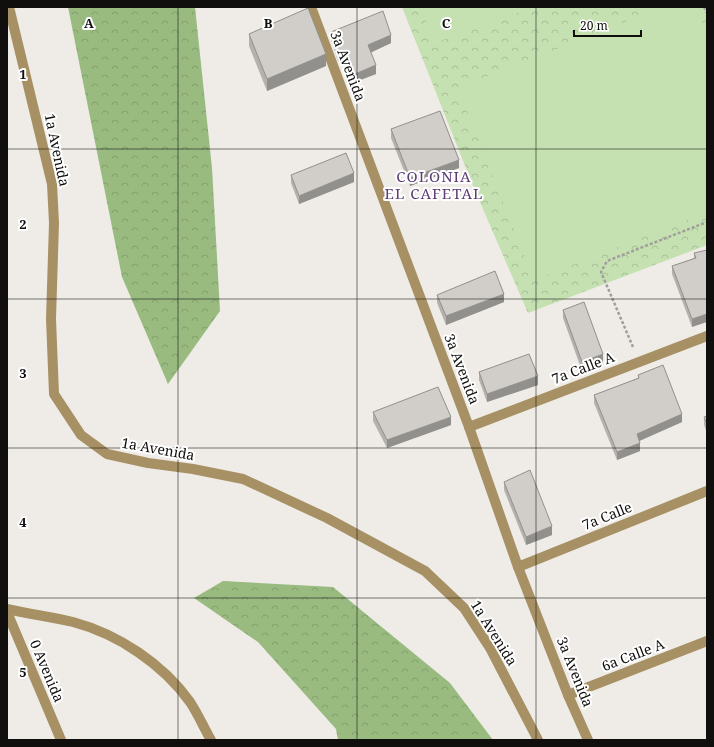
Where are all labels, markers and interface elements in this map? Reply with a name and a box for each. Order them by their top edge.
scale bar [574,12,641,38]
text: A [84,14,94,32]
text: B [264,14,273,32]
text: C [442,14,451,32]
text: 20 m [580,17,608,34]
street label: 3a Avenida [326,28,371,104]
text: 1 [19,65,27,83]
street label: 1a Avenida [41,112,74,188]
district label: COLONIA EL CAFETAL [385,166,483,203]
text: 2 [19,215,27,233]
street label: 3a Avenida [440,331,485,407]
street label: 7a Calle A [549,347,617,388]
text: 3 [19,364,27,382]
street label: 1a Avenida [120,433,196,464]
street label: 7a Calle [579,497,634,534]
text: 4 [19,513,27,531]
street label: 1a Avenida [467,596,522,669]
street label: 3a Avenida [553,634,598,710]
street label: 6a Calle A [599,634,667,675]
street label: 0 Avenida [26,637,69,705]
text: 5 [19,663,27,681]

